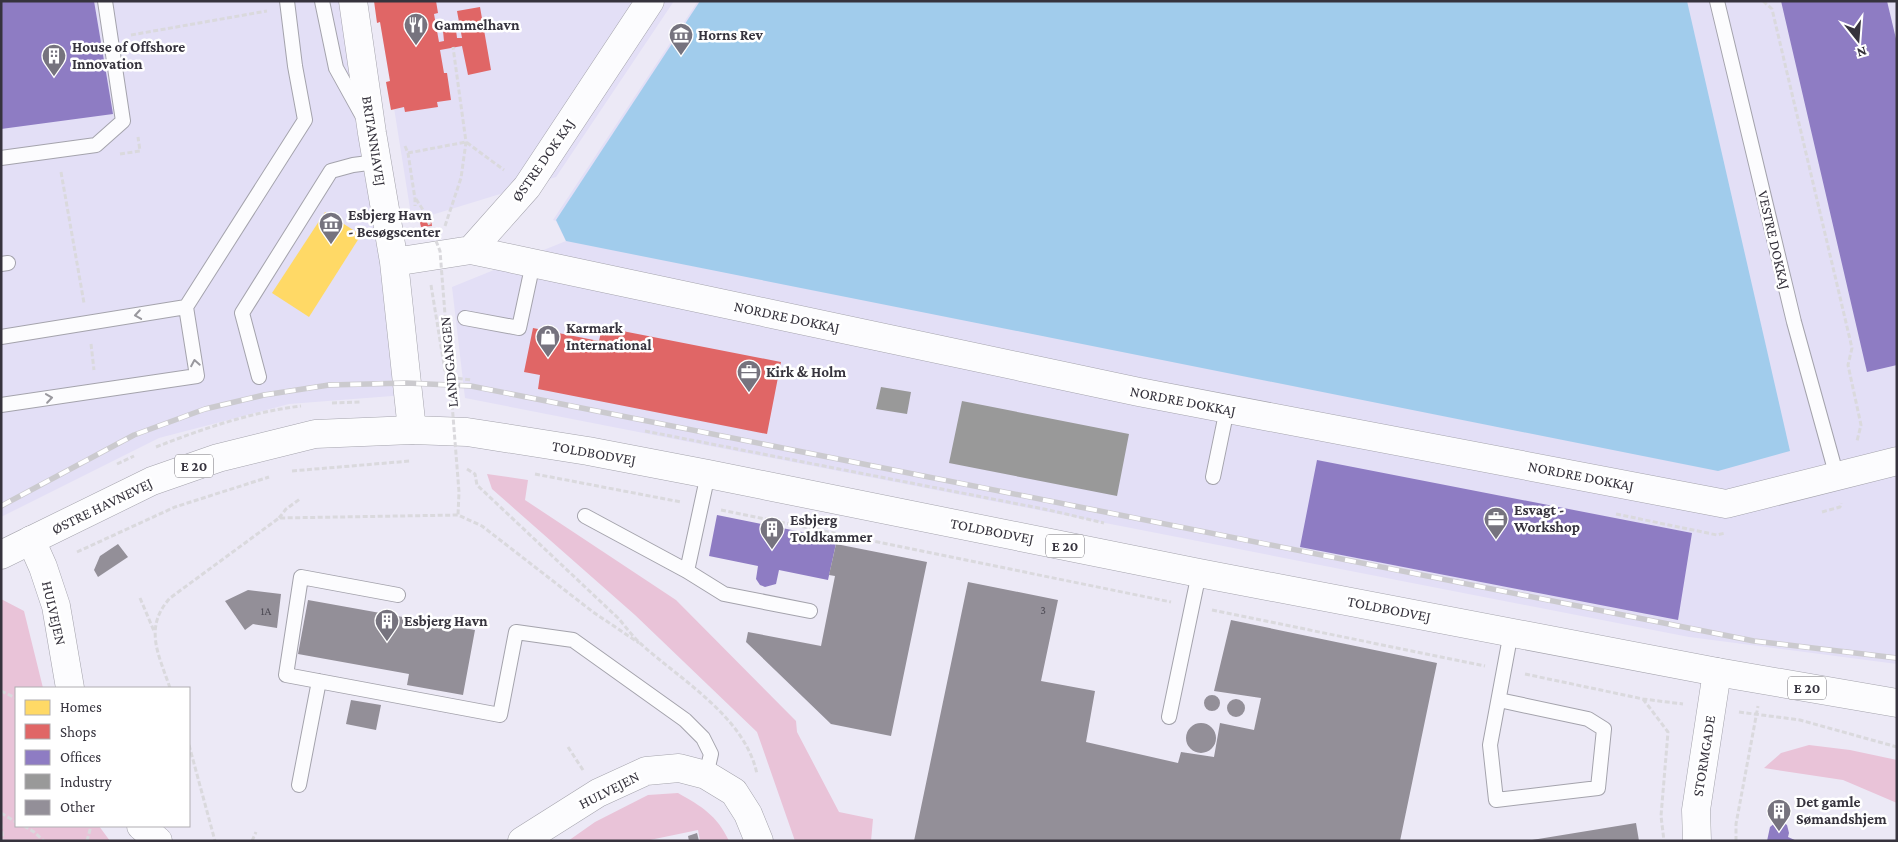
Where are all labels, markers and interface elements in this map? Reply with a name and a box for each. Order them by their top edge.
restaurant icon: Gammelhavn [403,12,429,46]
north arrow [1833,15,1883,65]
place label: Gammelhavn [434,17,520,33]
museum icon: Horns Rev [668,22,694,56]
place label: Horns Rev [698,27,763,43]
place label: House of Offshore Innovation [72,39,185,72]
building icon: House of Offshore Innovation [41,43,67,77]
text: N [1854,43,1869,62]
street label: BRITANNIAVEJ [358,95,389,187]
street label: ØSTRE DOK KAJ [509,116,578,205]
street label: VESTRE DOKKAJ [1754,189,1793,291]
place label: Esbjerg Havn - Besøgscenter [348,207,440,240]
museum icon: Esbjerg Havn - Besøgscenter [318,211,344,245]
street label: NORDRE DOKKAJ [733,298,841,337]
one-way arrow [133,309,142,319]
street label: LANDGANGEN [437,316,461,408]
place label: Karmark International [566,320,652,353]
shop icon: Karmark International [535,324,561,358]
one-way arrow [191,359,201,367]
office icon: Kirk & Holm [736,359,762,393]
place label: Kirk & Holm [766,364,846,380]
street label: NORDRE DOKKAJ [1129,383,1237,420]
one-way arrow [45,393,54,403]
street label: TOLDBODVEJ [551,438,637,469]
road number: E 20 [175,454,213,478]
street label: NORDRE DOKKAJ [1527,458,1635,495]
street label: ØSTRE HAVNEVEJ [49,475,155,538]
place label: Esvagt - Workshop [1513,502,1580,535]
office icon: Esvagt - Workshop [1483,506,1509,540]
place label: Esbjerg Toldkammer [790,512,873,545]
street label: TOLDBODVEJ [949,515,1035,548]
building icon: Esbjerg Toldkammer [759,516,785,550]
road number: E 20 [1046,534,1084,558]
street label: HULVEJEN [38,579,69,647]
street label: TOLDBODVEJ [1346,593,1432,626]
house number: 3 [1040,603,1046,617]
house number: 1A [261,604,272,618]
building icon: Esbjerg Havn [374,608,400,642]
place label: Esbjerg Havn [404,613,488,630]
road number: E 20 [1788,676,1826,700]
legend [15,687,190,827]
text: Homes [60,699,102,715]
street label: STORMGADE [1690,714,1718,798]
text: Shops [60,724,96,741]
text: Offices [60,749,101,765]
street label: HULVEJEN [576,768,642,813]
text: Industry [60,774,112,791]
place label: Det gamle Sømandshjem [1796,794,1887,828]
building icon: Det gamle Sømandshjem [1766,798,1792,832]
text: Other [60,799,96,815]

